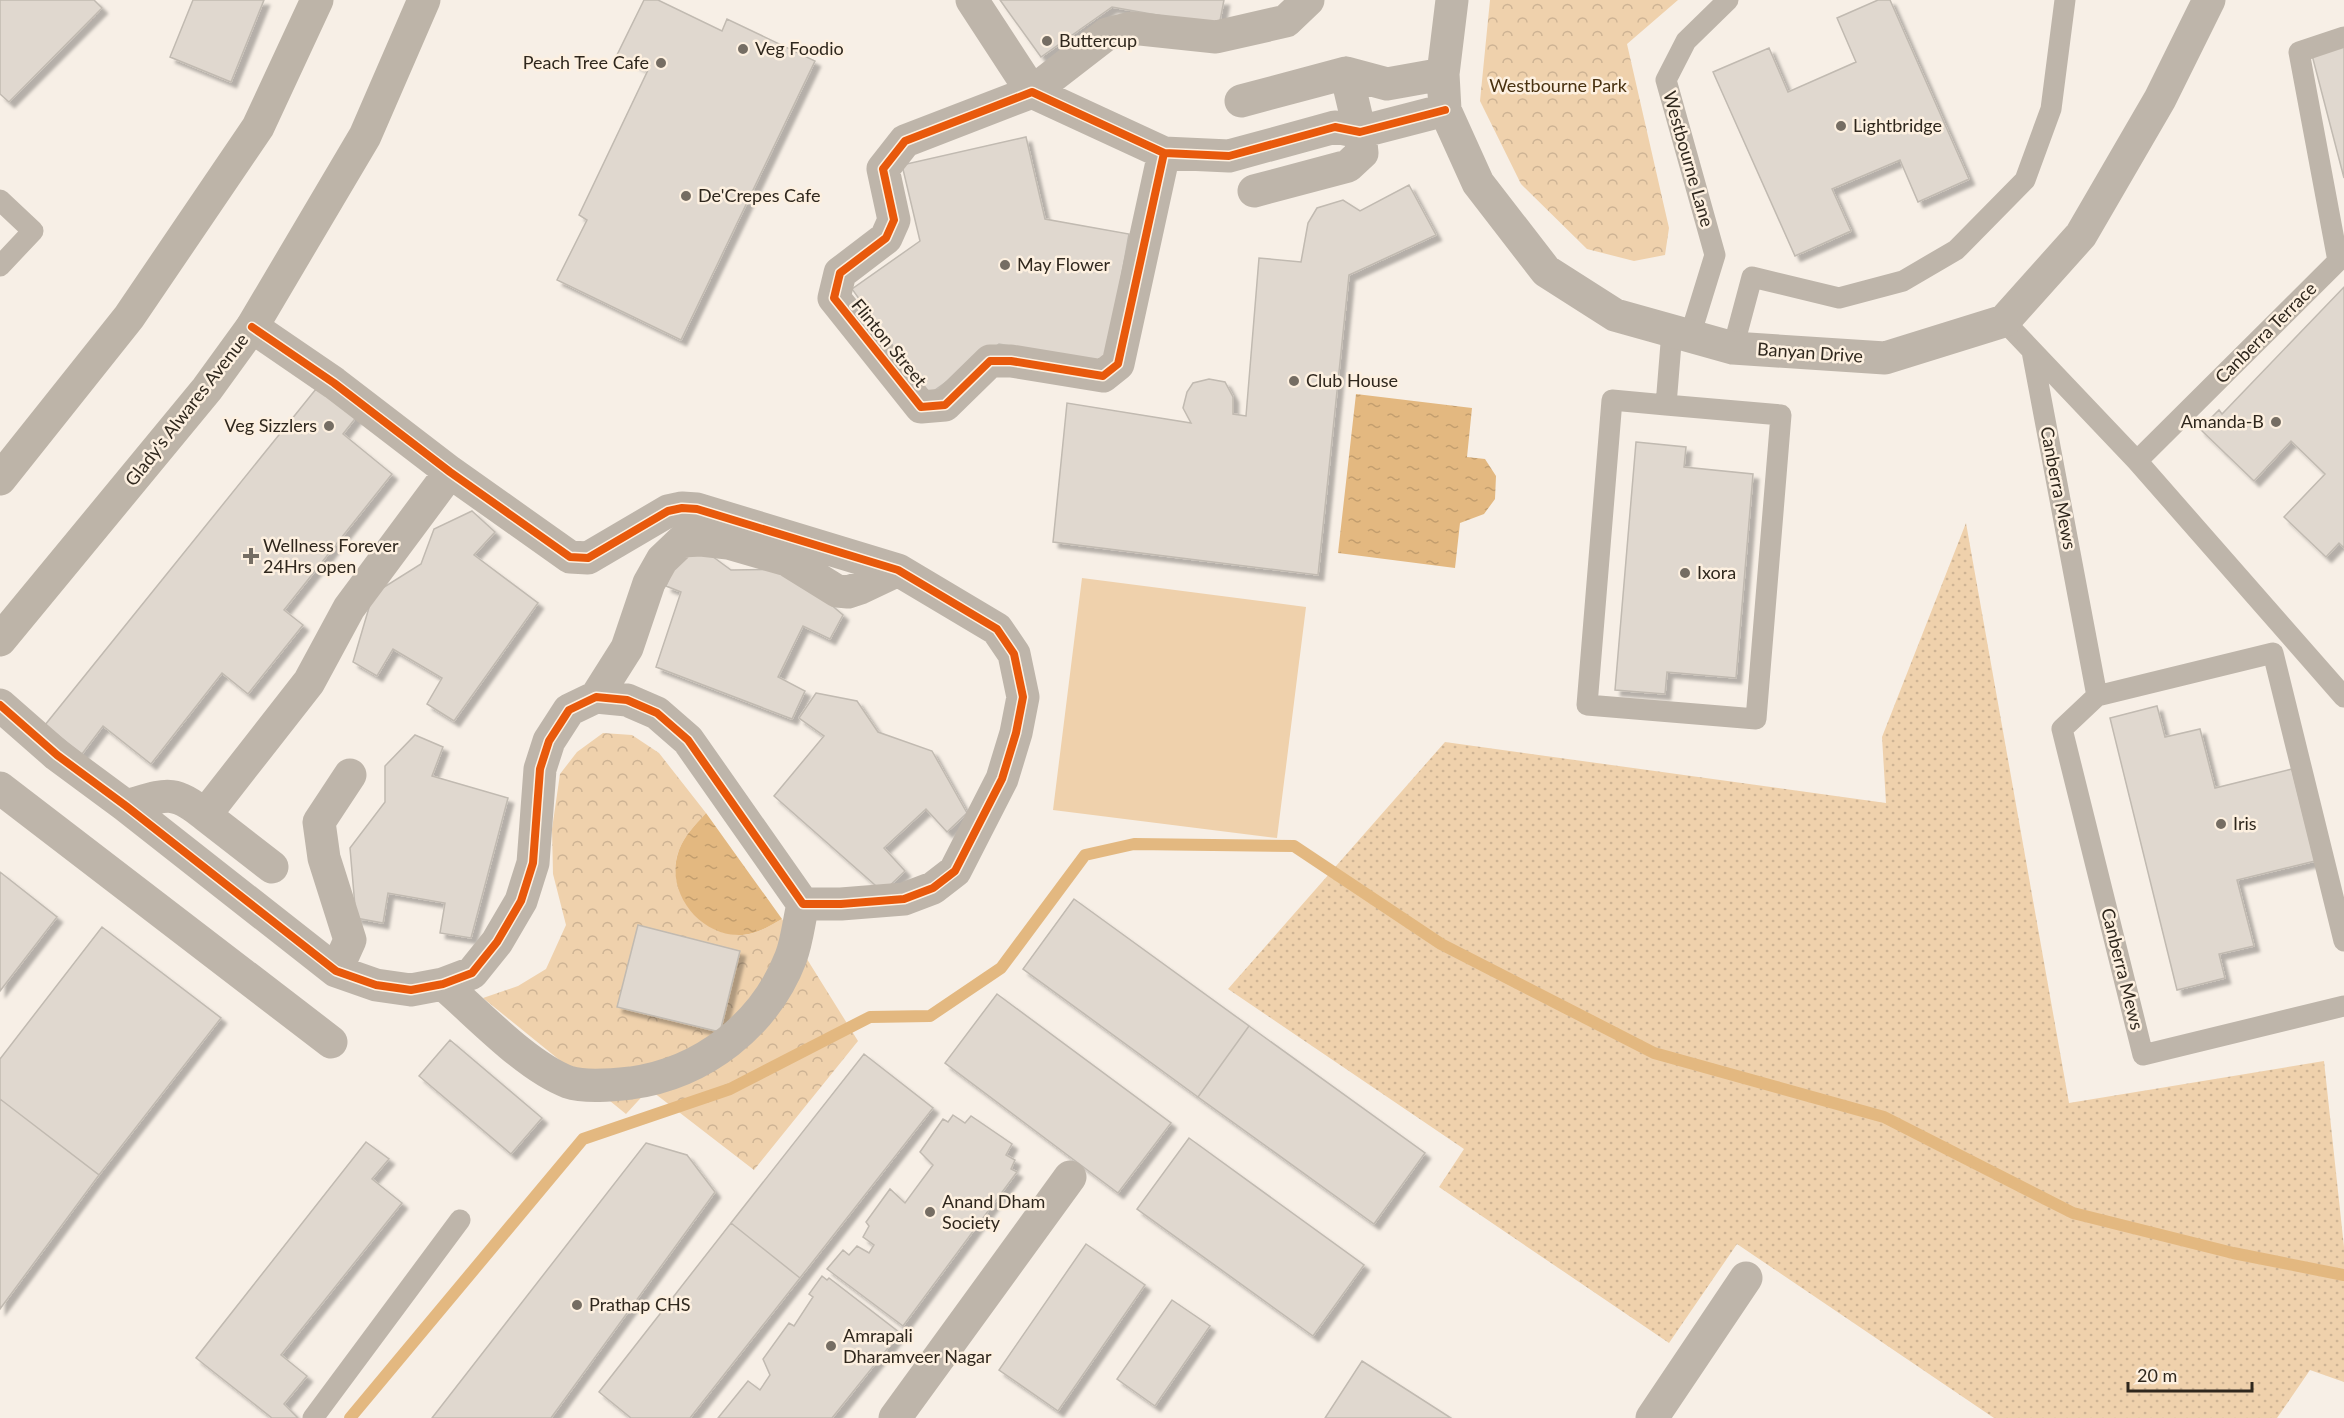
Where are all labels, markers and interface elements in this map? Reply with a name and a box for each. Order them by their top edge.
place label: Buttercup [1059,29,1137,51]
marker: Buttercup [1040,34,1054,48]
place label: Veg Foodio [755,37,844,59]
marker: Veg Foodio [736,42,750,56]
place label: Peach Tree Cafe [523,51,649,73]
marker: Peach Tree Cafe [654,56,668,70]
park label: Westbourne Park [1489,74,1628,96]
street label: Westbourne Lane [1659,88,1719,229]
place label: Lightbridge [1853,114,1942,136]
marker: Lightbridge [1834,119,1848,133]
place label: De'Crepes Cafe [698,184,820,206]
marker: De'Crepes Cafe [679,189,693,203]
place label: May Flower [1017,253,1110,275]
marker: May Flower [998,258,1012,272]
street label: Canberra Terrace [2210,277,2321,388]
street label: Flinton Street [848,294,932,391]
street label: Glady's Alwares Avenue [120,329,253,490]
street label: Banyan Drive [1756,337,1864,367]
place label: Club House [1306,369,1398,391]
marker: Club House [1287,374,1301,388]
place label: Amanda-B [2181,410,2264,432]
place label: Veg Sizzlers [224,414,317,436]
marker: Amanda-B [2269,415,2283,429]
marker: Veg Sizzlers [322,419,336,433]
street label: Canberra Mews [2036,424,2082,551]
place label: Wellness Forever 24Hrs open [263,534,399,577]
marker: Wellness Forever 24Hrs open [244,549,258,563]
place label: Ixora [1697,561,1736,583]
marker: Ixora [1678,566,1692,580]
place label: Iris [2233,812,2257,834]
marker: Iris [2214,817,2228,831]
street label: Canberra Mews [2097,906,2149,1032]
place label: Anand Dham Society [942,1190,1045,1233]
marker: Anand Dham Society [923,1205,937,1219]
place label: Prathap CHS [589,1293,691,1315]
marker: Prathap CHS [570,1298,584,1312]
place label: Amrapali Dharamveer Nagar [843,1324,992,1367]
marker: Amrapali Dharamveer Nagar [824,1339,838,1353]
scale bar [2128,1355,2252,1393]
text: 20 m [2137,1364,2177,1386]

